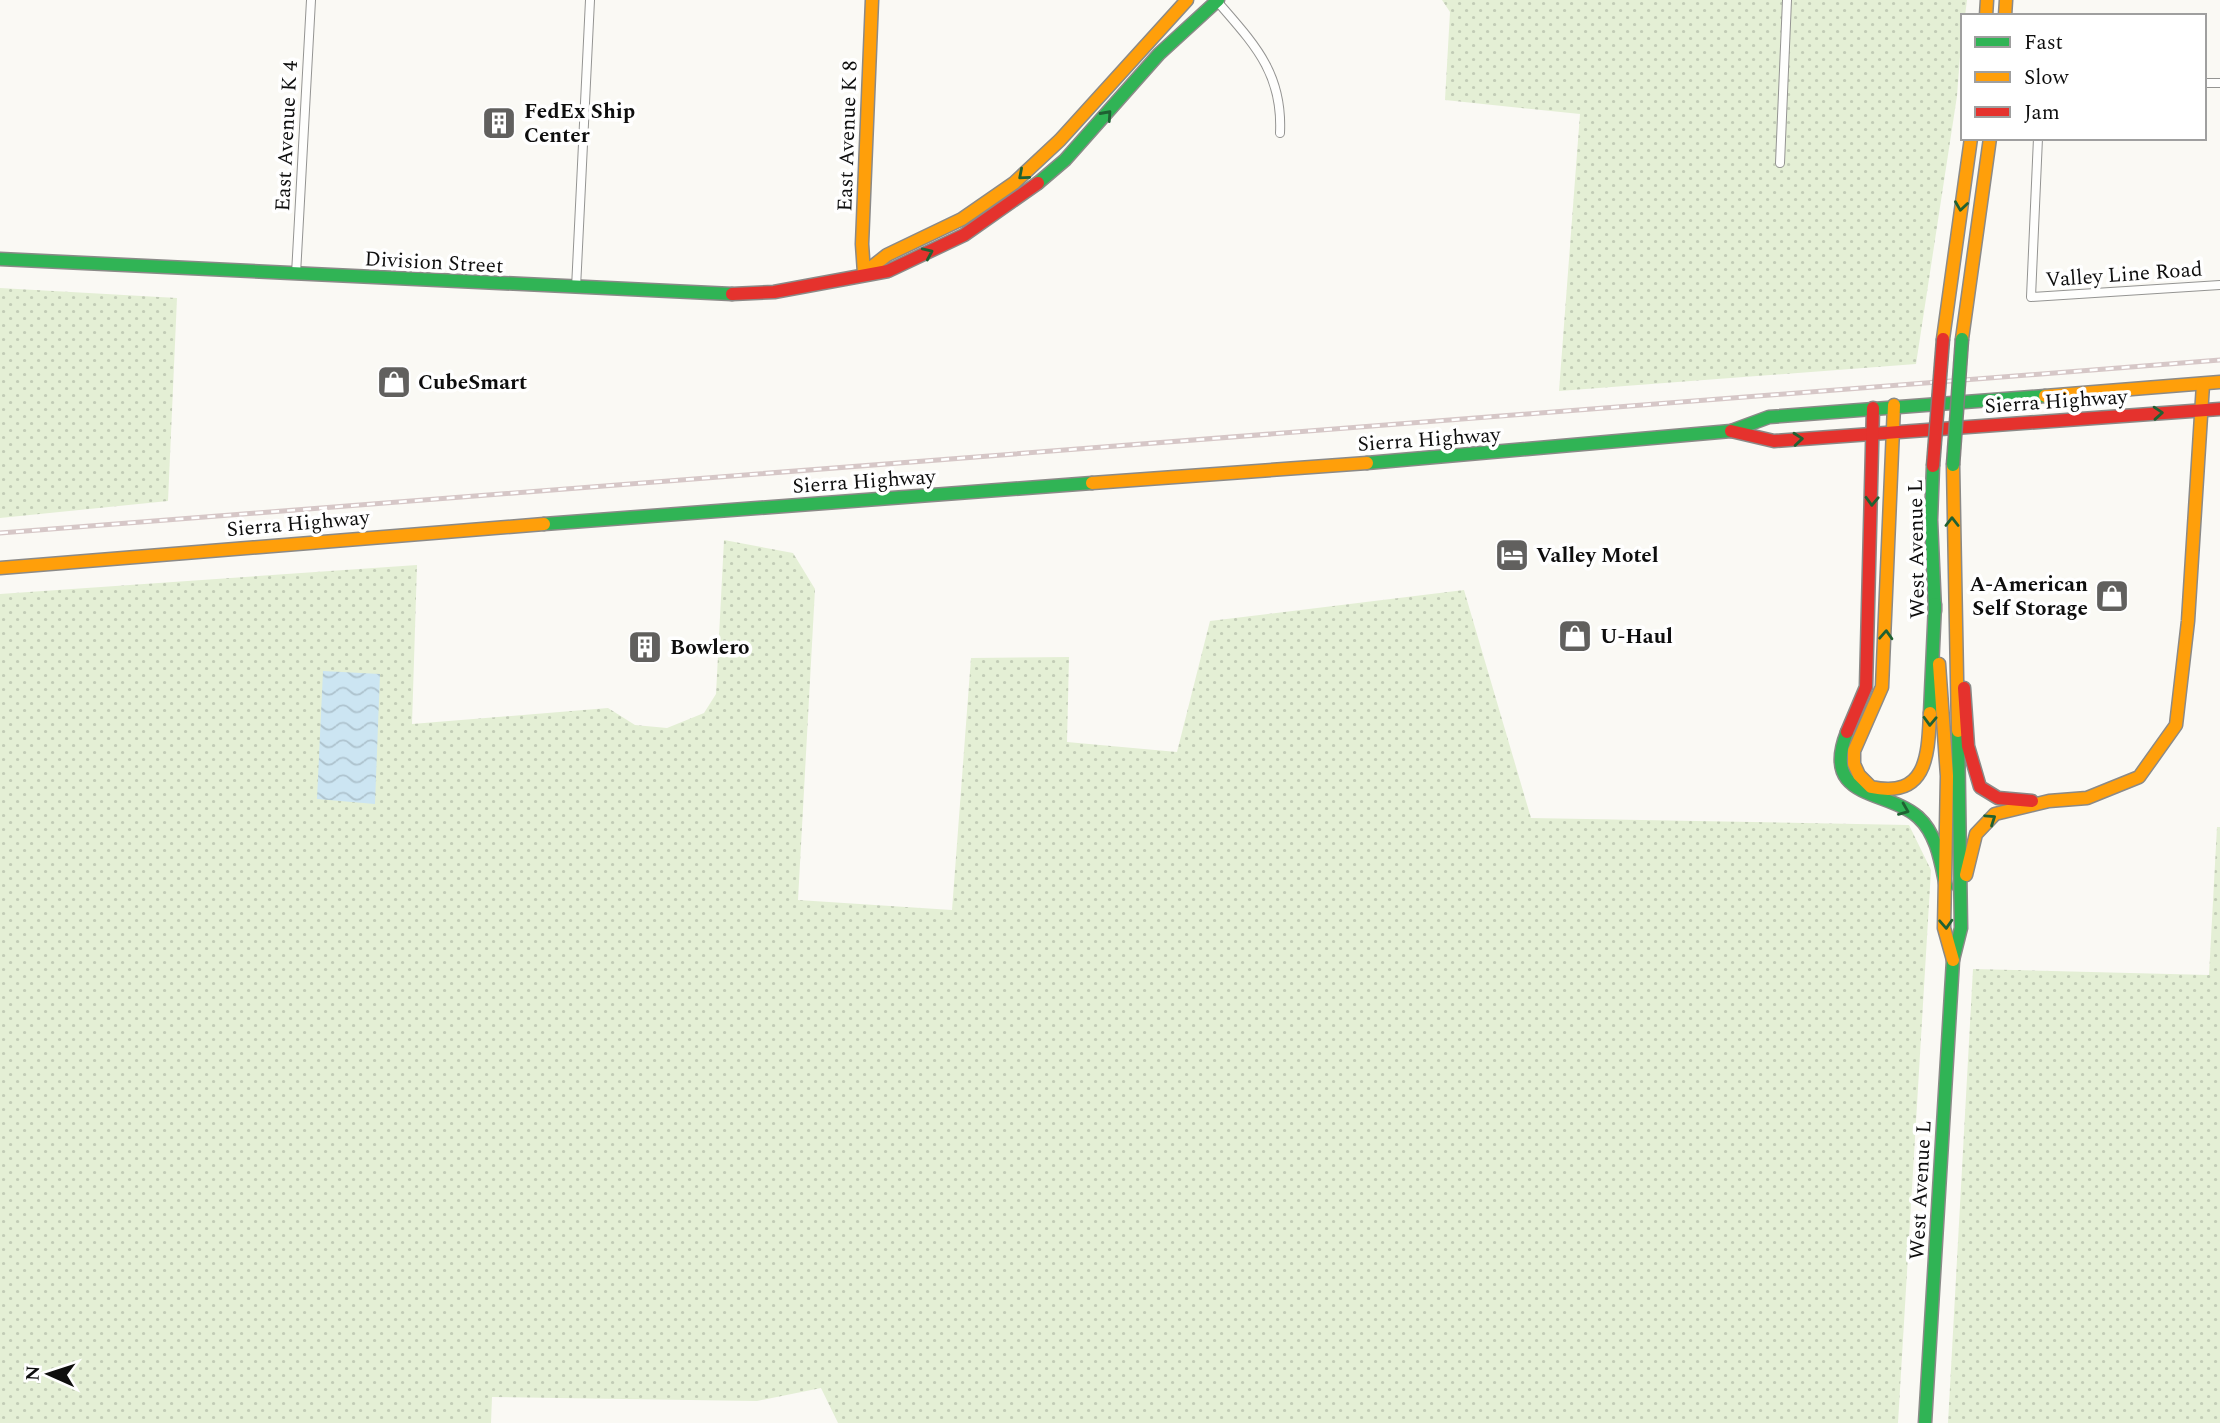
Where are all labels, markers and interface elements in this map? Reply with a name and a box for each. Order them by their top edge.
legend [1961,14,2206,140]
text: Fast [2024,27,2063,59]
street label: East Avenue K 4 [267,59,307,212]
street label: East Avenue K 8 [829,60,867,212]
text: Slow [2024,62,2070,94]
place label: FedEx Ship Center [524,96,635,152]
text: Jam [2024,97,2060,129]
building icon: FedEx Ship Center [480,104,518,142]
one-way arrow [1099,110,1111,123]
one-way arrow [1019,167,1032,179]
one-way arrow [1954,200,1969,212]
street label: Division Street [364,243,504,283]
one-way arrow [921,247,934,261]
street label: Valley Line Road [2044,254,2204,296]
shop icon: CubeSmart [375,363,413,401]
place label: CubeSmart [418,367,527,399]
street label: Sierra Highway [1984,381,2130,423]
one-way arrow [2152,406,2163,421]
street label: Sierra Highway [1357,419,1503,461]
one-way arrow [1792,432,1803,447]
street label: Sierra Highway [792,461,938,503]
street label: West Avenue L [1900,479,1934,619]
one-way arrow [1865,495,1880,506]
street label: Sierra Highway [225,502,372,546]
one-way arrow [1944,517,1960,527]
hotel icon: Valley Motel [1493,536,1531,574]
place label: Valley Motel [1536,540,1659,572]
place label: A-American Self Storage [1970,569,2088,625]
shop icon: A-American Self Storage [2093,577,2131,615]
shop icon: U-Haul [1556,617,1594,655]
place label: U-Haul [1600,621,1673,653]
building icon: Bowlero [626,628,664,666]
one-way arrow [1878,630,1893,641]
place label: Bowlero [670,632,750,664]
one-way arrow [1922,716,1937,727]
one-way arrow [1897,801,1909,815]
one-way arrow [1983,814,1996,827]
one-way arrow [1938,919,1953,930]
street label: West Avenue L [1901,1119,1941,1261]
north arrow [14,1339,84,1409]
text: N [19,1365,48,1382]

